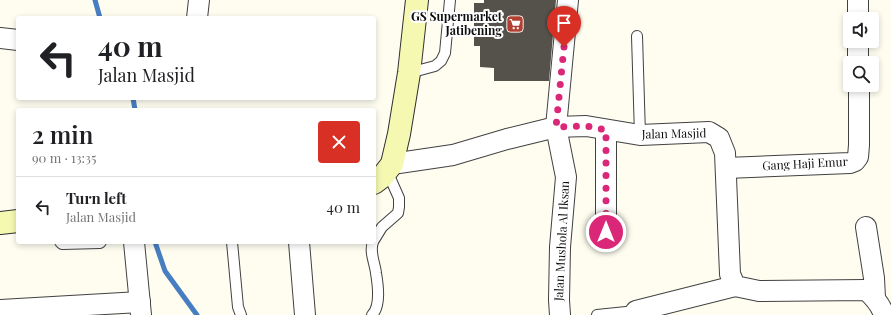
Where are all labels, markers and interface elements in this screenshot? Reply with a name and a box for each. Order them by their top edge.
pin [547,6,581,47]
place label: GS Supermarket Jatibening [411,8,503,38]
icon: arrive [553,12,575,34]
map controls [843,12,879,92]
button: sound [843,12,879,48]
supermarket icon: GS Supermarket Jatibening [505,14,525,34]
text: 40 m [98,27,163,64]
icon: left [32,32,84,84]
button: search [843,56,879,92]
text: Jalan Masjid [98,63,195,87]
text: 2 min [32,118,93,150]
button: close [318,121,360,163]
street label: Jalan Masjid [641,124,706,142]
text: 90 m · 13:35 [32,149,96,166]
street label: Gang Haji Emur [762,153,849,173]
street label: Jalan Mushola Al Iksan [550,180,572,302]
text: Turn left [66,188,127,208]
icon: left [32,196,54,218]
text: 40 m [327,197,360,217]
text: Jalan Masjid [66,208,136,225]
position arrow [585,211,627,253]

